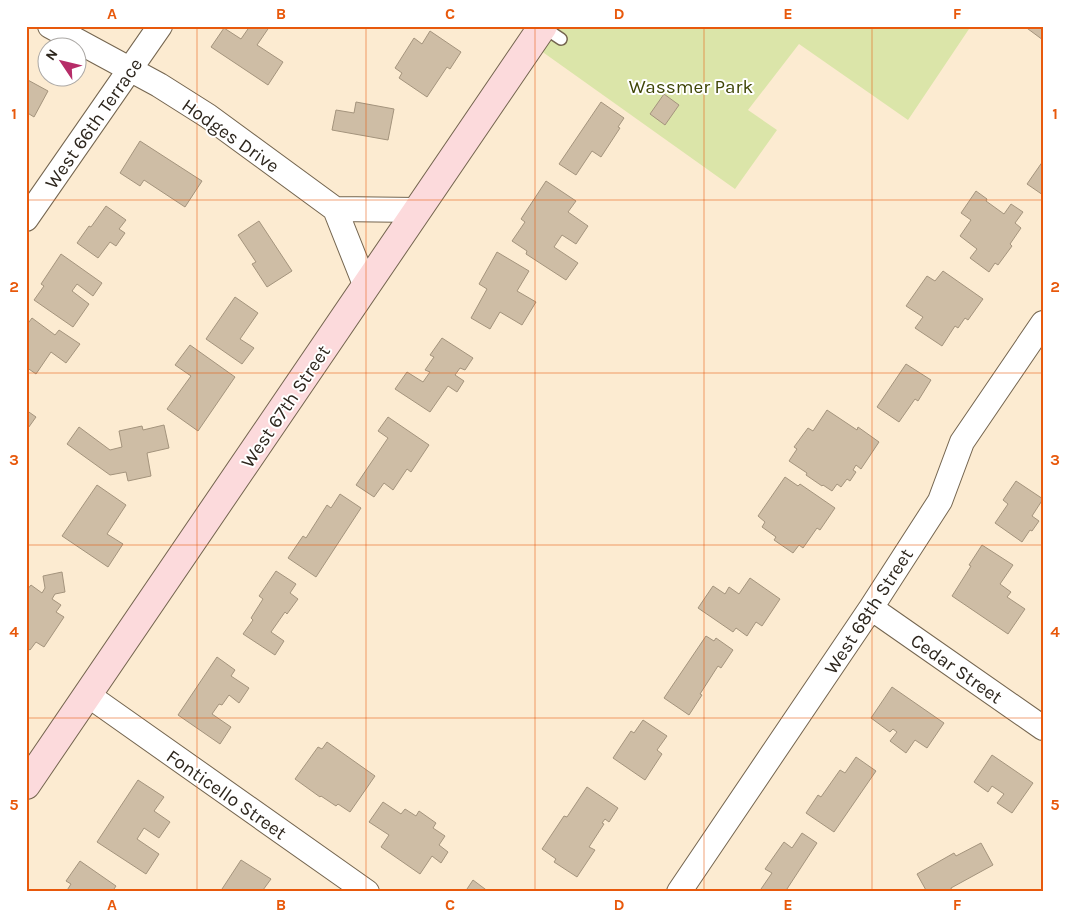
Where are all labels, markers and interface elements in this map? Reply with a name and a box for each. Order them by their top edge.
text: A [107,4,117,23]
text: B [276,4,286,23]
text: C [445,4,455,23]
text: D [614,4,625,23]
text: E [783,4,793,23]
text: F [953,4,962,23]
north arrow [38,38,88,88]
text: N [42,46,62,64]
street label: West 66th Terrace [41,54,147,193]
park label: Wassmer Park [629,76,753,98]
street label: Hodges Drive [178,94,283,177]
text: 1 [11,104,17,123]
text: 1 [1052,104,1058,123]
text: 2 [9,277,19,296]
text: 2 [1050,277,1060,296]
street label: West 67th Street [237,341,335,472]
text: 3 [9,450,19,469]
text: 3 [1050,450,1060,469]
street label: West 68th Street [820,544,918,679]
text: 4 [9,622,19,641]
text: 4 [1050,622,1060,641]
street label: Cedar Street [906,629,1006,708]
street label: Fonticello Street [162,745,291,844]
text: 5 [9,795,19,814]
text: 5 [1050,795,1060,814]
text: A [107,895,117,914]
text: B [276,895,286,914]
text: C [445,895,455,914]
text: D [614,895,625,914]
text: E [783,895,793,914]
text: F [953,895,962,914]

